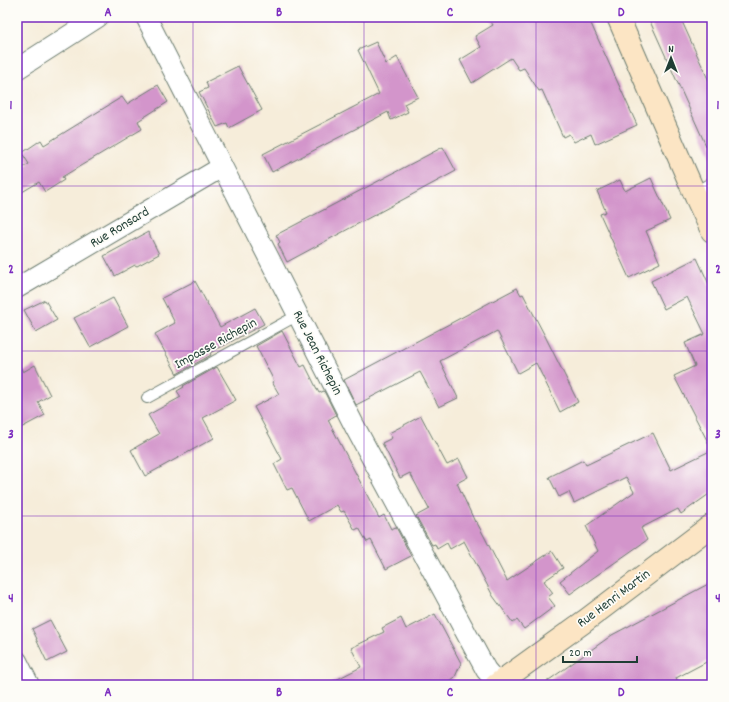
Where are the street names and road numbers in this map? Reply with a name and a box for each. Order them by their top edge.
street label: Rue Ronsard [87,202,153,254]
street label: Rue Jean Richepin [287,307,347,399]
street label: Impasse Richepin [171,313,261,375]
street label: Rue Henri Martin [573,565,655,633]

